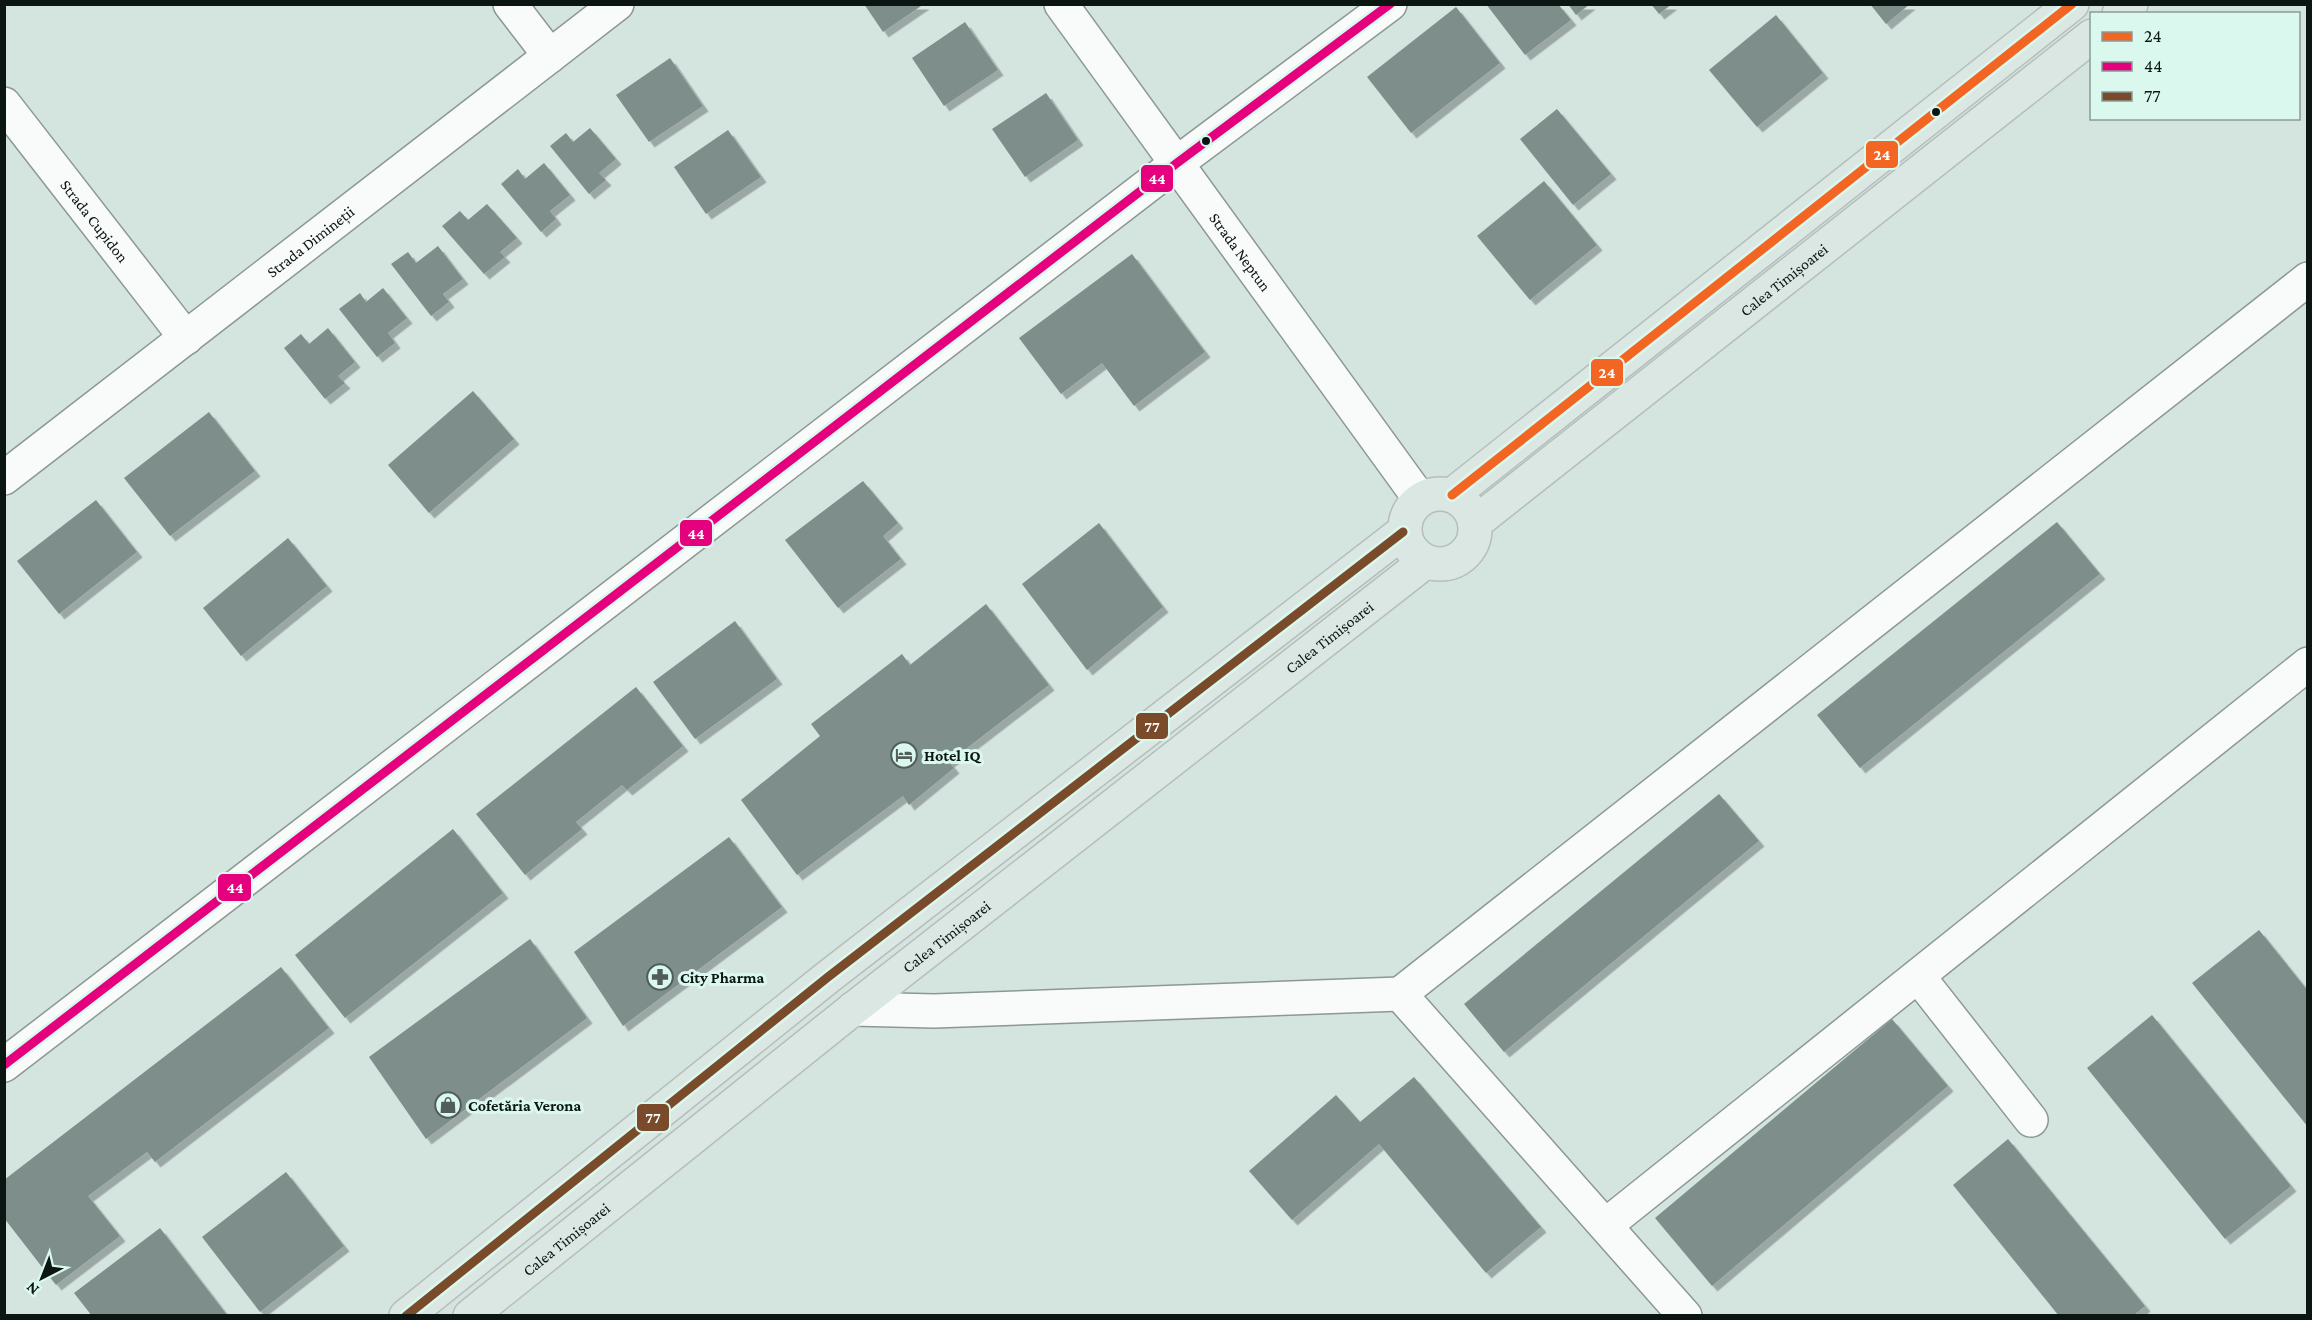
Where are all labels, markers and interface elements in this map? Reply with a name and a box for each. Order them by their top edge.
legend [2090,12,2300,120]
text: 24 [2144,26,2162,46]
text: 44 [2144,56,2162,76]
text: 77 [2144,86,2161,106]
unlabelled marker [1930,106,1942,118]
unlabelled marker [1200,135,1212,147]
line badge: 24 [1865,140,1899,169]
text: 24 [1874,146,1891,163]
line badge: 44 [1140,164,1174,193]
text: 44 [1148,170,1166,187]
street label: Strada Cupidon [58,176,132,266]
street label: Strada Dimineții [263,202,357,280]
street label: Strada Neptun [1207,209,1275,295]
street label: Calea Timișoarei [1736,240,1831,319]
line badge: 24 [1590,358,1624,387]
text: 24 [1599,364,1616,381]
line badge: 44 [679,519,713,547]
text: 44 [687,525,705,542]
street label: Calea Timișoarei [1282,598,1376,676]
line badge: 77 [1135,712,1169,740]
text: 77 [1144,718,1160,735]
hotel icon: Hotel IQ [889,740,919,770]
place label: Hotel IQ [924,747,981,764]
line badge: 44 [217,873,252,902]
text: 44 [226,879,244,896]
street label: Calea Timișoarei [899,897,993,976]
pharmacy icon: City Pharma [645,962,675,992]
place label: City Pharma [680,969,765,986]
shop icon: Cofetăria Verona [433,1090,463,1120]
place label: Cofetăria Verona [468,1097,582,1114]
line badge: 77 [636,1103,670,1132]
text: 77 [645,1109,661,1126]
street label: Calea Timișoarei [519,1199,613,1279]
north arrow [12,1248,72,1308]
text: N [22,1279,42,1299]

